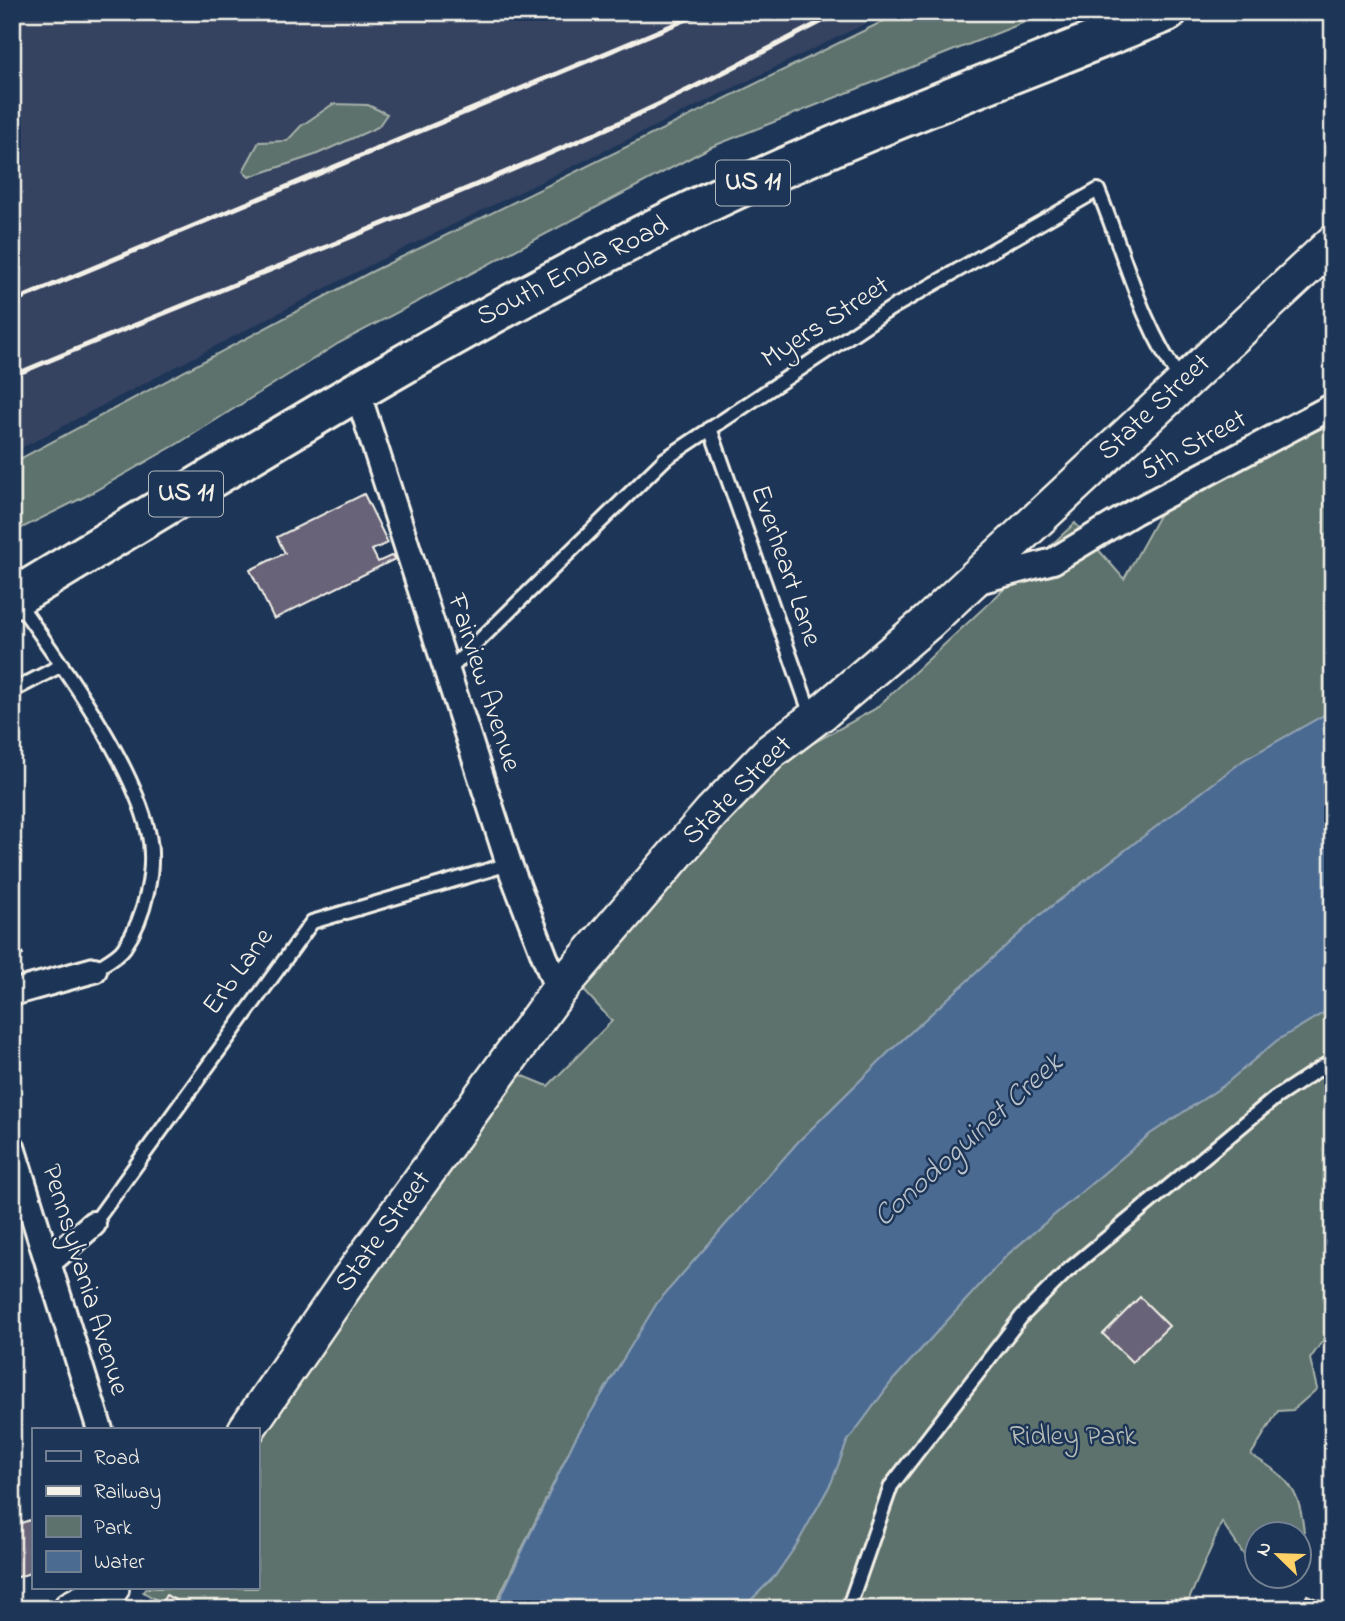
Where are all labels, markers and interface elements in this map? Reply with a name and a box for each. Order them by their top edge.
road number: US 11 [716,160,790,206]
street label: South Enola Road [470,206,676,338]
street label: Myers Street [754,266,898,380]
street label: State Street [1089,345,1221,471]
street label: 5th Street [1133,400,1255,492]
road number: US 11 [149,472,223,516]
street label: Everheart Lane [738,480,832,652]
street label: Fairview Avenue [435,588,531,777]
street label: State Street [673,726,803,856]
street label: Erb Lane [193,919,285,1024]
water label: Conodoguinet Creek [864,1042,1075,1238]
street label: Pennsylvania Avenue [29,1159,139,1401]
street label: State Street [326,1162,442,1302]
park label: Ridley Park [1010,1417,1137,1458]
legend [32,1428,259,1590]
text: Road [94,1444,140,1474]
text: Railway [94,1478,161,1510]
text: Park [94,1514,133,1544]
north arrow [1244,1520,1314,1590]
text: N [1250,1538,1280,1561]
text: Water [94,1548,145,1578]

